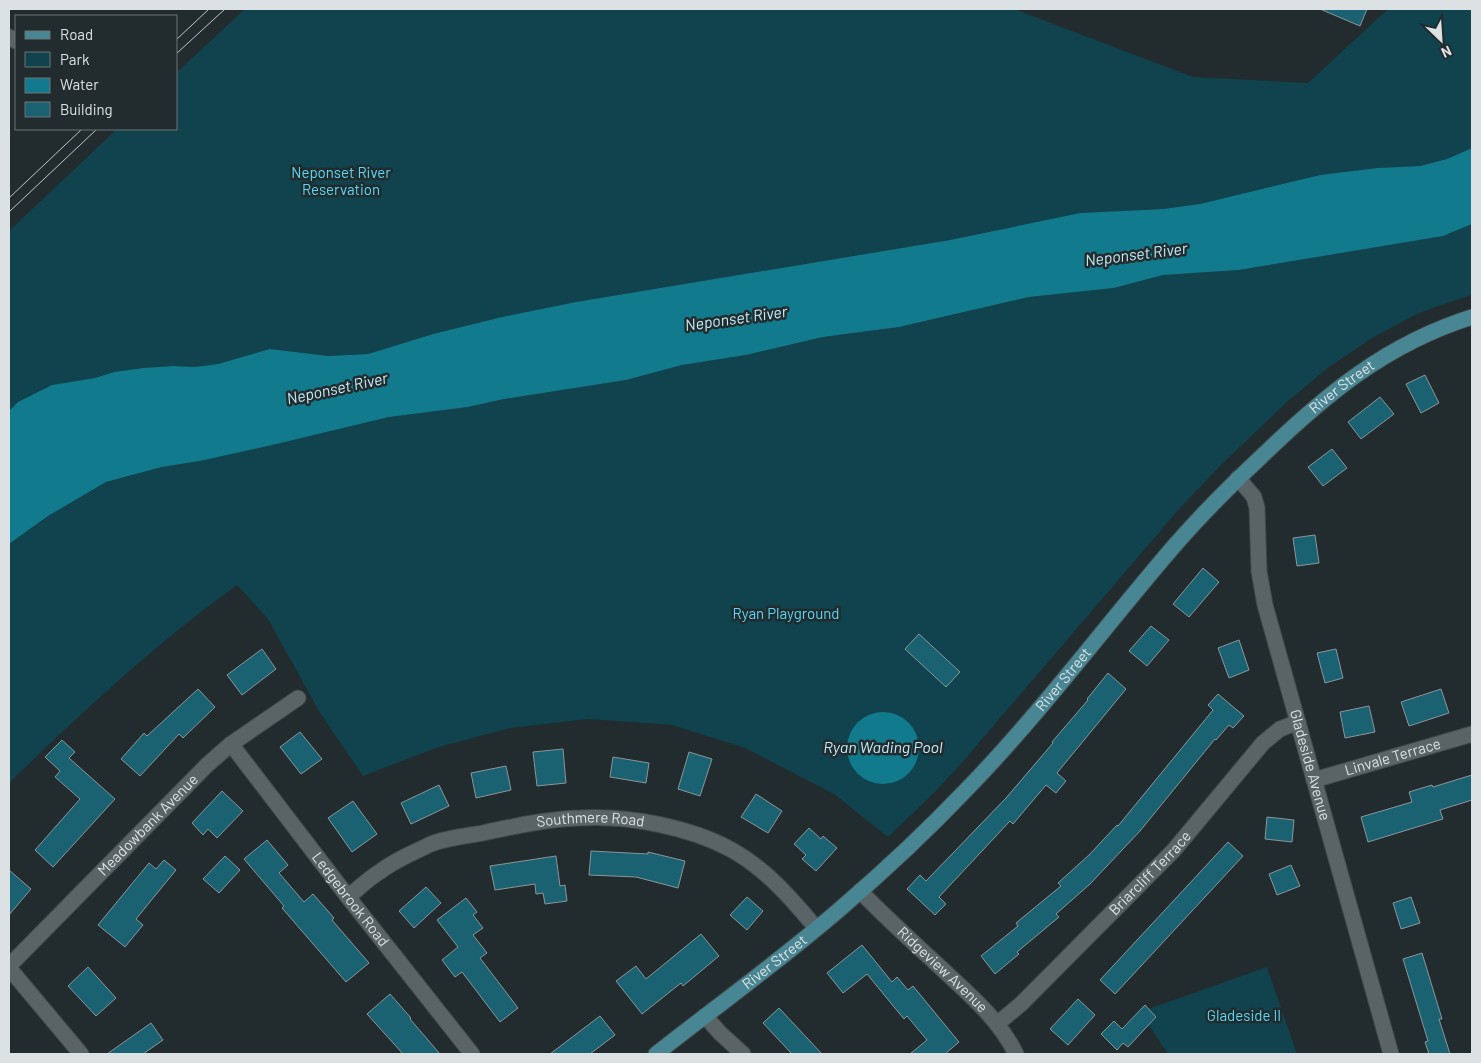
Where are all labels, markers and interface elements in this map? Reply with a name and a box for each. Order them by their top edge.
legend [15,15,178,130]
north arrow [1416,15,1466,65]
text: Road [60,25,93,43]
text: N [1439,43,1455,62]
text: Park [60,50,90,68]
text: Water [60,75,99,93]
text: Building [60,100,113,118]
park label: Neponset River Reservation [291,163,391,198]
water label: Neponset River [1084,238,1190,269]
water label: Neponset River [684,301,790,334]
street label: River Street [1305,356,1377,417]
water label: Neponset River [285,367,391,408]
park label: Ryan Playground [733,604,839,622]
street label: River Street [1031,643,1094,715]
street label: Gladeside Avenue [1287,707,1335,822]
street label: Linvale Terrace [1342,734,1443,779]
water label: Ryan Wading Pool [823,737,943,756]
street label: Meadowbank Avenue [93,770,201,879]
street label: Southmere Road [535,808,646,830]
street label: Briarcliff Terrace [1105,827,1194,918]
street label: Ledgebrook Road [309,848,393,950]
street label: Ridgeview Avenue [894,922,992,1016]
street label: River Street [738,931,810,992]
park label: Gladeside II [1207,1006,1281,1024]

